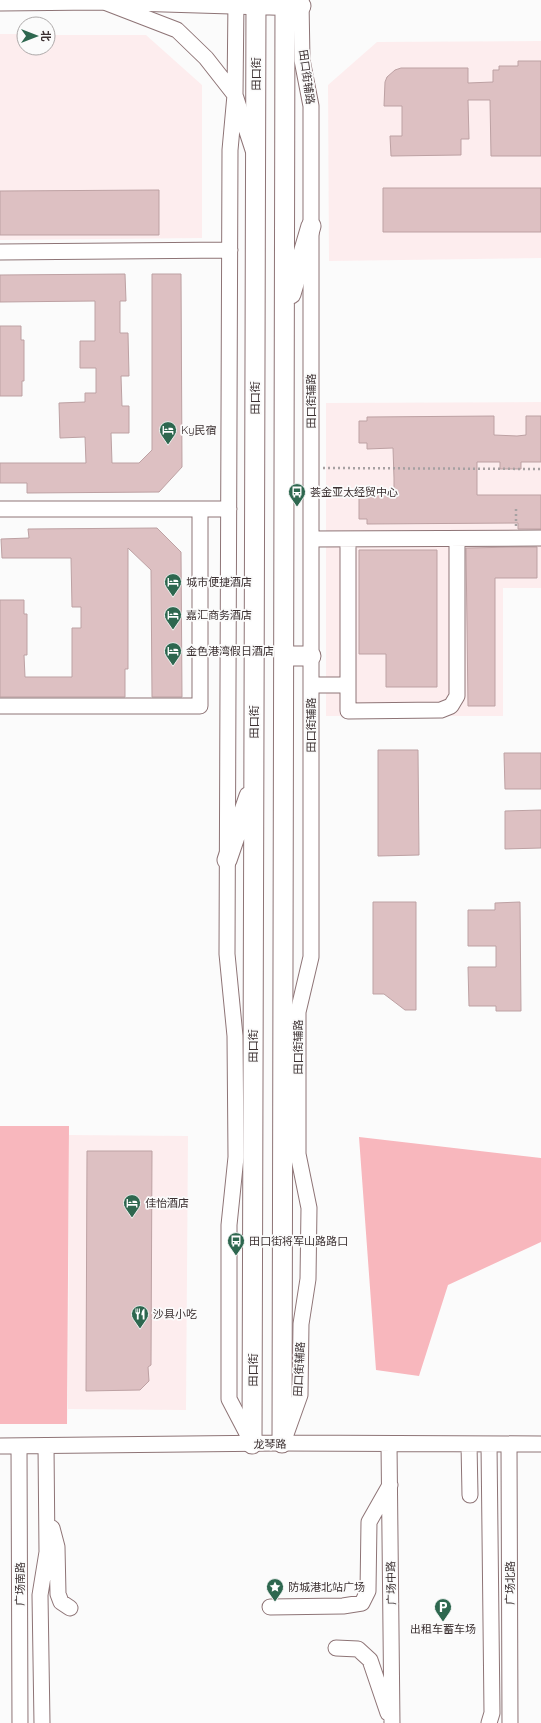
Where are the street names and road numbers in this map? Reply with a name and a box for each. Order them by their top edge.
street label: 田口街辅路 [296,49,318,105]
street label: 田口街 [249,58,263,91]
street label: 田口街辅路 [304,374,318,429]
street label: 田口街 [248,382,262,415]
street label: 田口街辅路 [304,698,318,753]
street label: 田口街 [247,706,261,739]
street label: 田口街辅路 [291,1020,305,1075]
street label: 田口街 [246,1030,260,1063]
street label: 田口街辅路 [291,1341,307,1397]
street label: 田口街 [246,1354,260,1387]
street label: 龙琴路 [253,1437,287,1451]
street label: 广场中路 [384,1561,398,1605]
street label: 广场北路 [503,1561,517,1605]
street label: 广场南路 [13,1562,27,1606]

